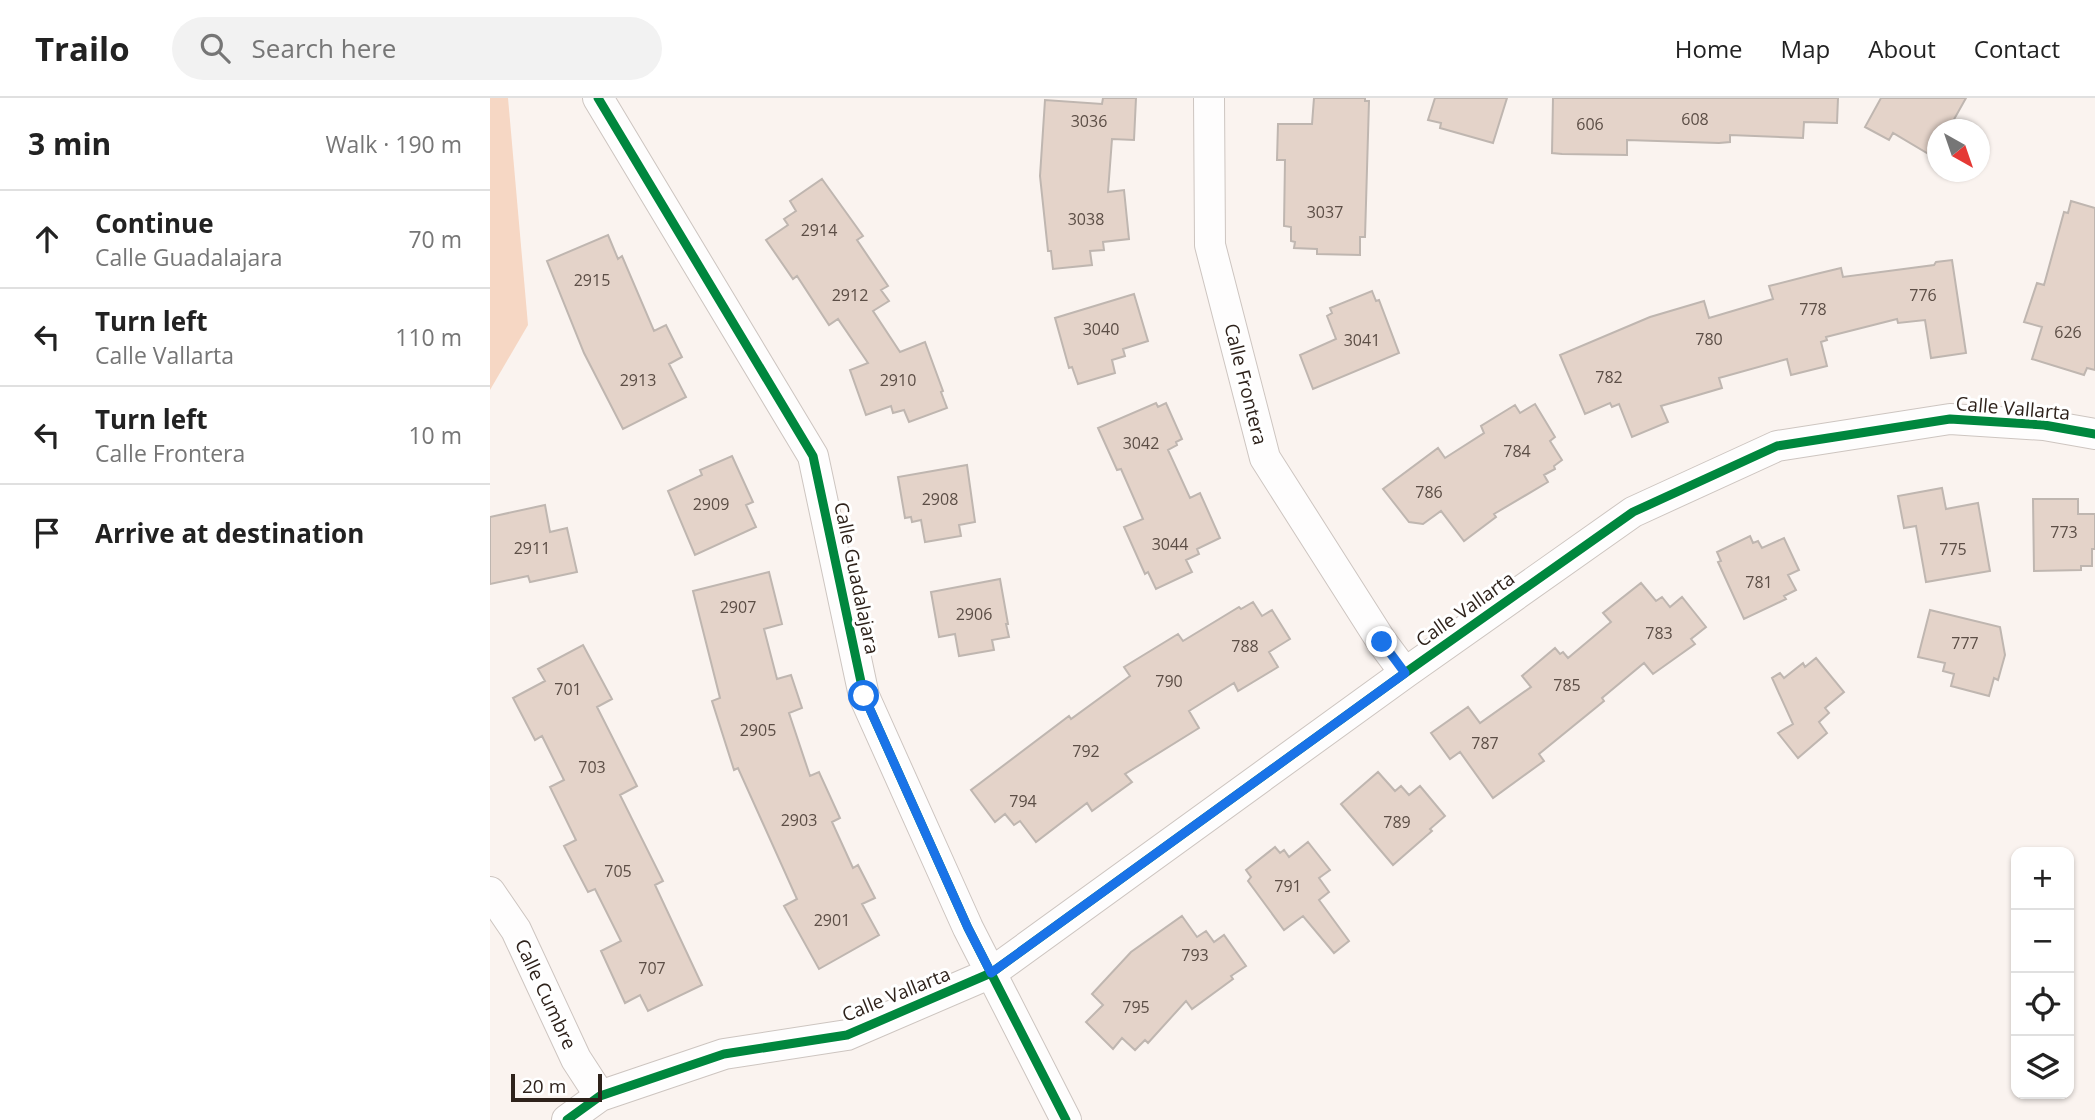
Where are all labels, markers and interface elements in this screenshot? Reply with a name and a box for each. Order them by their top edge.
search box [172,17,662,80]
text: Trailo [35,26,130,71]
icon: search [196,29,234,67]
text: Search here [252,30,396,66]
text: Home [1675,32,1743,65]
text: Map [1781,32,1830,65]
text: About [1868,32,1936,65]
text: Contact [1974,32,2060,65]
house number: 608 [1681,108,1709,130]
house number: 3036 [1071,110,1107,132]
house number: 606 [1576,113,1604,135]
north arrow [1927,119,1990,182]
text: 3 min [28,123,111,164]
text: Walk · 190 m [325,128,462,160]
house number: 3037 [1307,201,1343,223]
text: Continue [95,205,214,241]
house number: 3038 [1068,208,1104,230]
house number: 2914 [801,219,837,241]
icon: ahead [28,220,66,258]
text: 70 m [408,223,462,255]
text: Calle Guadalajara [95,241,283,273]
house number: 2915 [574,269,610,291]
house number: 2912 [832,284,868,306]
house number: 776 [1909,284,1937,306]
house number: 778 [1799,298,1827,320]
text: Turn left [95,303,207,339]
icon: left [28,318,66,356]
house number: 3040 [1083,318,1119,340]
text: 110 m [395,321,462,353]
street label: Calle Frontera [1218,321,1274,447]
house number: 626 [2054,321,2082,343]
house number: 780 [1695,328,1723,350]
house number: 3041 [1344,329,1380,351]
text: Calle Vallarta [95,339,234,371]
house number: 782 [1595,366,1623,388]
house number: 2913 [620,369,656,391]
house number: 2910 [880,369,916,391]
street label: Calle Vallarta [1955,390,2071,426]
text: Turn left [95,401,207,437]
icon: left [28,416,66,454]
text: 10 m [408,419,462,451]
house number: 3042 [1123,432,1159,454]
text: Calle Frontera [95,437,245,469]
house number: 784 [1503,440,1531,462]
house number: 786 [1415,481,1443,503]
house number: 2908 [922,488,958,510]
house number: 2909 [693,493,729,515]
street label: Calle Guadalajara [828,500,886,656]
icon: arrive [28,514,66,552]
text: Arrive at destination [95,515,364,551]
house number: 773 [2050,521,2078,543]
house number: 3044 [1152,533,1188,555]
house number: 2911 [514,537,550,559]
house number: 775 [1939,538,1967,560]
street label: Calle Vallarta [1410,565,1520,653]
house number: 781 [1745,571,1773,593]
house number: 2907 [720,596,756,618]
house number: 2906 [956,603,992,625]
house number: 783 [1645,622,1673,644]
route end [1366,626,1397,657]
house number: 777 [1951,632,1979,654]
house number: 788 [1231,635,1259,657]
house number: 790 [1155,670,1183,692]
house number: 785 [1553,674,1581,696]
house number: 701 [554,678,582,700]
route start [848,680,879,711]
house number: 2905 [740,719,776,741]
house number: 787 [1471,732,1499,754]
house number: 792 [1072,740,1100,762]
house number: 703 [578,756,606,778]
house number: 794 [1009,790,1037,812]
house number: 2903 [781,809,817,831]
house number: 789 [1383,811,1411,833]
map controls [2011,847,2074,1099]
button: + [2011,847,2074,910]
house number: 705 [604,860,632,882]
house number: 791 [1274,875,1302,897]
house number: 2901 [814,909,850,931]
button: − [2011,910,2074,973]
street label: Calle Cumbre [509,935,583,1053]
house number: 793 [1181,944,1209,966]
house number: 707 [638,957,666,979]
street label: Calle Vallarta [838,960,954,1028]
button: locate [2011,973,2074,1036]
house number: 795 [1122,996,1150,1018]
button: layers [2011,1036,2074,1099]
scale bar [511,1071,602,1103]
text: 20 m [522,1073,566,1099]

